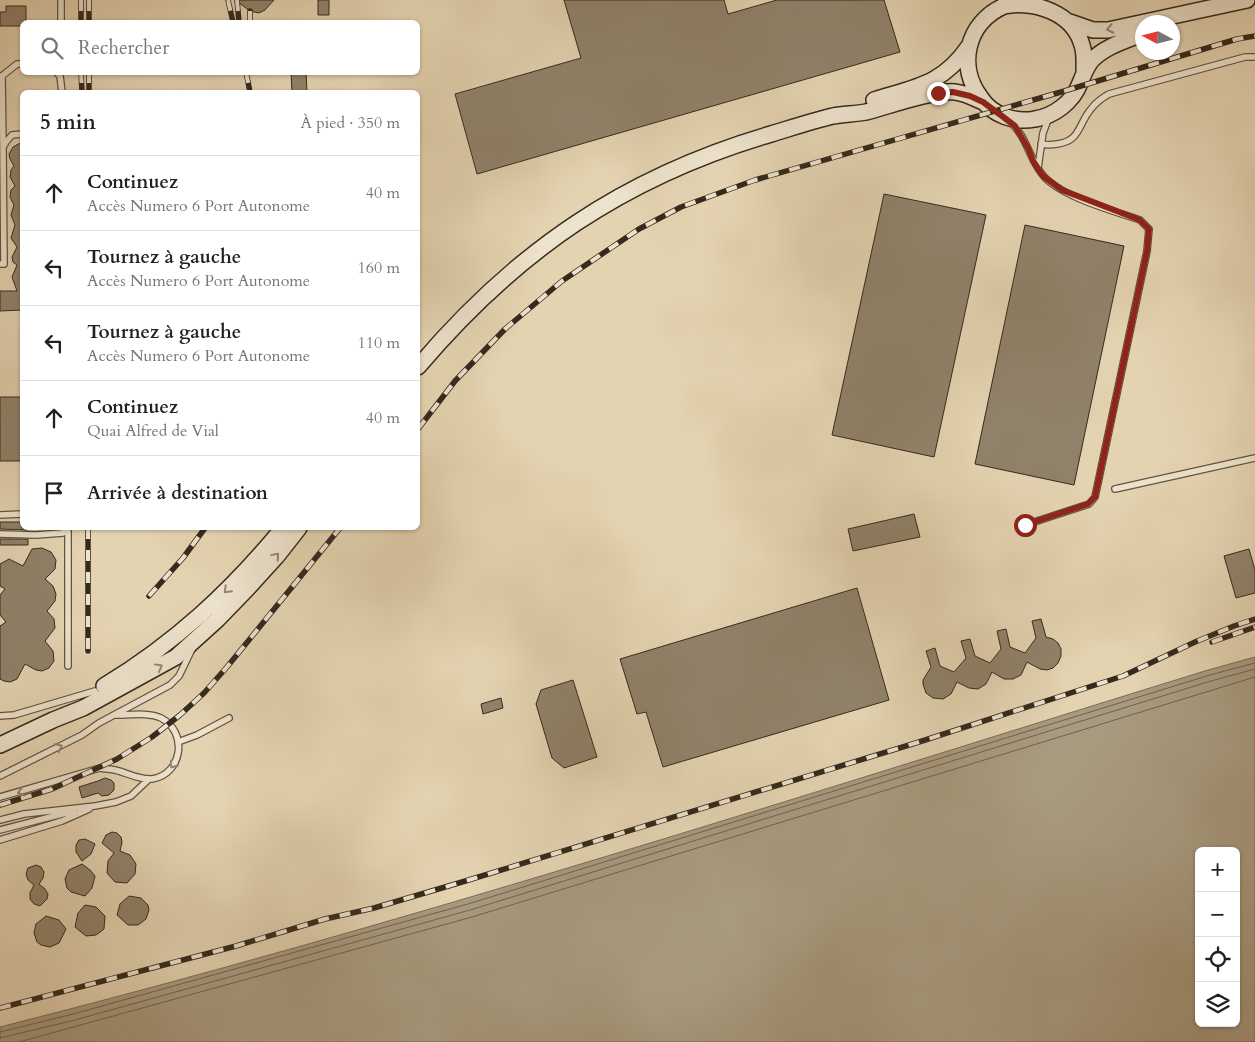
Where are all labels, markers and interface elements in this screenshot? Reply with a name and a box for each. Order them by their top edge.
north arrow [1135,15,1180,60]
search box [20,20,420,75]
one-way arrow [1106,23,1115,34]
icon: search [38,34,66,62]
text: Rechercher [78,35,169,61]
route end [927,82,950,105]
text: 5 min [40,108,96,137]
text: À pied · 350 m [300,112,400,134]
text: Continuez [87,169,178,195]
icon: ahead [40,179,68,207]
text: 40 m [366,182,400,204]
text: Accès Numero 6 Port Autonome [87,195,310,217]
text: Tournez à gauche [87,244,241,270]
icon: left [40,254,68,282]
text: 160 m [358,257,400,279]
text: Accès Numero 6 Port Autonome [87,270,310,292]
text: Tournez à gauche [87,319,241,345]
icon: left [40,329,68,357]
text: 110 m [358,332,400,354]
text: Accès Numero 6 Port Autonome [87,345,310,367]
text: Continuez [87,394,178,420]
icon: ahead [40,404,68,432]
text: 40 m [366,407,400,429]
text: Quai Alfred de Vial [87,420,219,442]
icon: arrive [40,479,68,507]
text: Arrivée à destination [87,480,268,506]
route start [1014,514,1037,537]
one-way arrow [271,553,279,562]
one-way arrow [224,584,233,593]
one-way arrow [154,663,163,673]
one-way arrow [54,743,63,753]
one-way arrow [170,759,179,768]
one-way arrow [17,786,25,796]
map controls [1195,847,1240,1027]
button: + [1195,847,1240,892]
button: − [1195,892,1240,937]
button: locate [1195,937,1240,982]
button: layers [1195,982,1240,1027]

